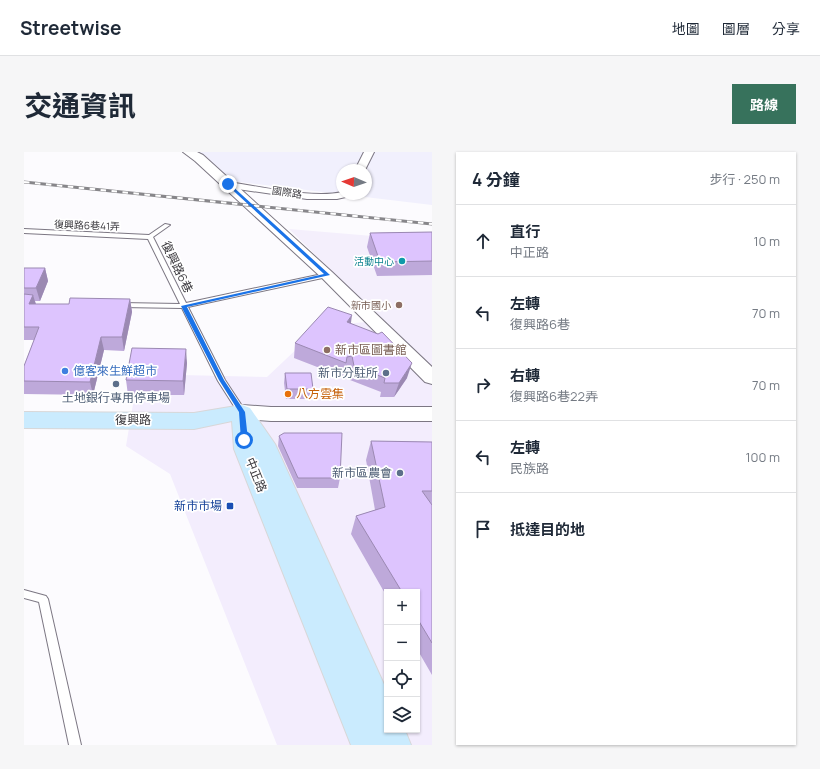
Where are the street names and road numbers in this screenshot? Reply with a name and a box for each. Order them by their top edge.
street label: 國際路 [271,183,303,201]
street label: 復興路6巷41弄 [54,217,120,233]
street label: 復興路6巷 [158,238,197,295]
street label: 復興路 [115,411,151,428]
street label: 中正路 [242,455,271,495]

